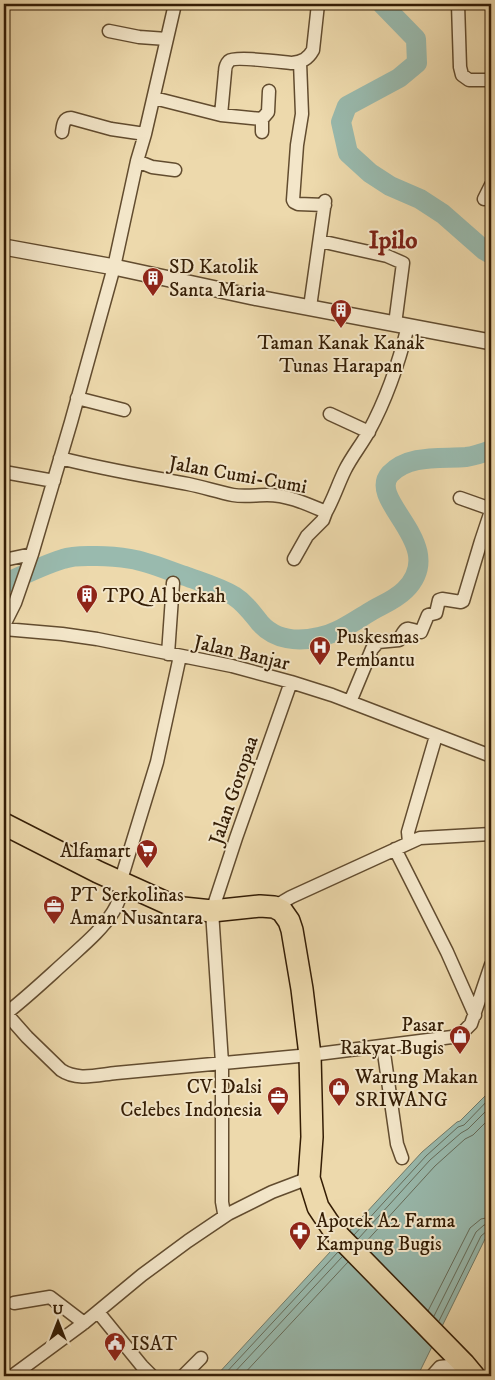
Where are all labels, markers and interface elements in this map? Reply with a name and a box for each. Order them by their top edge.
district label: Ipilo [369,225,417,256]
place label: SD Katolik Santa Maria [169,255,266,303]
building icon: SD Katolik Santa Maria [141,266,165,297]
building icon: Taman Kanak Kanak Tunas Harapan [329,298,353,329]
place label: Taman Kanak Kanak Tunas Harapan [257,331,425,379]
street label: Jalan Cumi-Cumi [165,451,309,500]
building icon: TPQ Al berkah [75,583,99,614]
place label: TPQ Al berkah [103,584,226,609]
place label: Puskesmas Pembantu [336,625,419,673]
street label: Jalan Banjar [189,630,293,677]
hospital icon: Puskesmas Pembantu [308,635,332,666]
street label: Jalan Goropaa [204,732,265,850]
supermarket icon: Alfamart [135,838,159,869]
place label: Alfamart [60,839,131,864]
place label: PT Serkolinas Aman Nusantara [70,883,204,931]
office icon: PT Serkolinas Aman Nusantara [42,894,66,925]
place label: Pasar Rakyat Bugis [340,1013,445,1061]
shop icon: Pasar Rakyat Bugis [448,1024,472,1055]
place label: Warung Makan SRIWANG [354,1065,478,1113]
place label: CV. Dalsi Celebes Indonesia [120,1075,263,1123]
shop icon: Warung Makan SRIWANG [327,1076,351,1107]
office icon: CV. Dalsi Celebes Indonesia [266,1085,290,1116]
place label: Apotek A2 Farma Kampung Bugis [316,1209,456,1257]
pharmacy icon: Apotek A2 Farma Kampung Bugis [288,1220,312,1251]
north arrow [32,1298,82,1348]
text: U [53,1301,64,1319]
public building icon: ISAT [103,1331,127,1362]
place label: ISAT [131,1332,177,1357]

